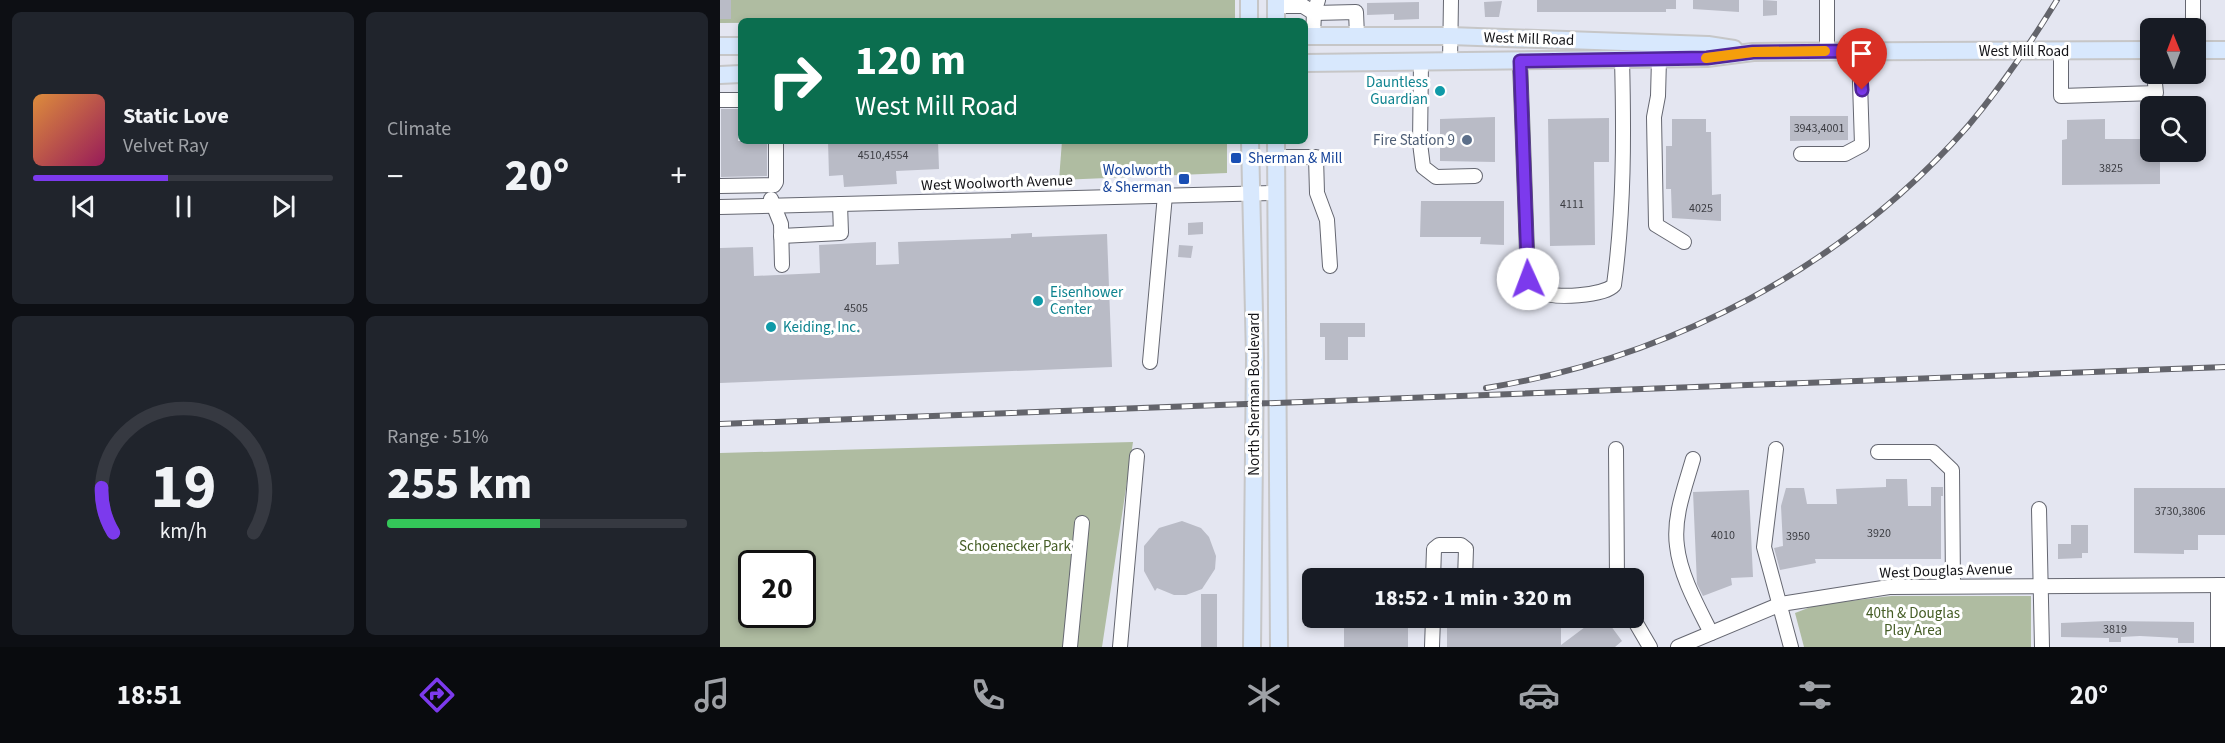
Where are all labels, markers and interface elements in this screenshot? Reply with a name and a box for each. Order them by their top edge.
north arrow [2140,18,2206,84]
map controls [2140,18,2206,162]
street label: West Mill Road [1483,27,1575,51]
pin [1836,28,1887,90]
text: 120 m [855,31,966,91]
icon: arrive [1845,37,1878,70]
street label: West Mill Road [1979,41,2069,62]
icon: right [756,42,834,120]
place label: Dauntless Guardian [1366,72,1428,110]
marker: Dauntless Guardian [1433,84,1447,98]
text: West Mill Road [855,87,1018,126]
button: search [2140,96,2206,162]
text: Static Love [123,100,229,132]
text: Climate [387,115,451,143]
house number: 3943,4001 [1794,120,1844,137]
place label: Fire Station 9 [1373,130,1455,151]
text: Velvet Ray [123,132,209,160]
marker: Fire Station 9 [1460,133,1474,147]
text: 20° [505,144,569,208]
house number: 4510,4554 [858,147,908,164]
place label: Sherman & Mill [1248,148,1343,169]
marker: Sherman & Mill [1229,151,1243,165]
text: − [387,153,403,200]
text: + [671,153,687,200]
place label: Woolworth & Sherman [1103,160,1172,198]
house number: 3825 [2099,160,2123,177]
street label: West Woolworth Avenue [921,170,1073,196]
marker: Woolworth & Sherman [1177,172,1191,186]
icon: previous [67,190,100,223]
icon: pause [167,190,200,223]
icon: next [267,190,300,223]
house number: 4111 [1560,196,1584,213]
house number: 4025 [1689,200,1713,217]
position arrow [1496,247,1560,311]
place label: Eisenhower Center [1050,282,1124,320]
marker: Eisenhower Center [1031,294,1045,308]
house number: 4505 [844,300,868,317]
street label: North Sherman Boulevard [1244,312,1265,476]
place label: Keiding, Inc. [783,317,860,338]
marker: Keiding, Inc. [764,320,778,334]
text: Range · 51% [387,423,488,451]
text: 19 [150,443,216,532]
text: 255 km [387,452,532,516]
house number: 3730,3806 [2155,503,2205,520]
text: km/h [159,516,207,547]
house number: 3920 [1867,525,1891,542]
house number: 4010 [1711,527,1735,544]
house number: 3950 [1786,528,1810,545]
park label: Schoenecker Park [959,536,1072,557]
speed limit sign: 20 [738,550,816,628]
street label: West Douglas Avenue [1879,558,2013,584]
text: 18:52 · 1 min · 320 m [1374,582,1572,614]
park label: 40th & Douglas Play Area [1866,603,1960,641]
house number: 3819 [2103,621,2127,638]
icon: directions [416,674,458,716]
icon: music [691,674,733,716]
icon: phone [967,674,1009,716]
icon: climate [1243,674,1285,716]
icon: car [1518,674,1560,716]
icon: filters [1794,674,1836,716]
text: 18:51 [117,676,182,715]
text: 20° [2070,676,2108,715]

